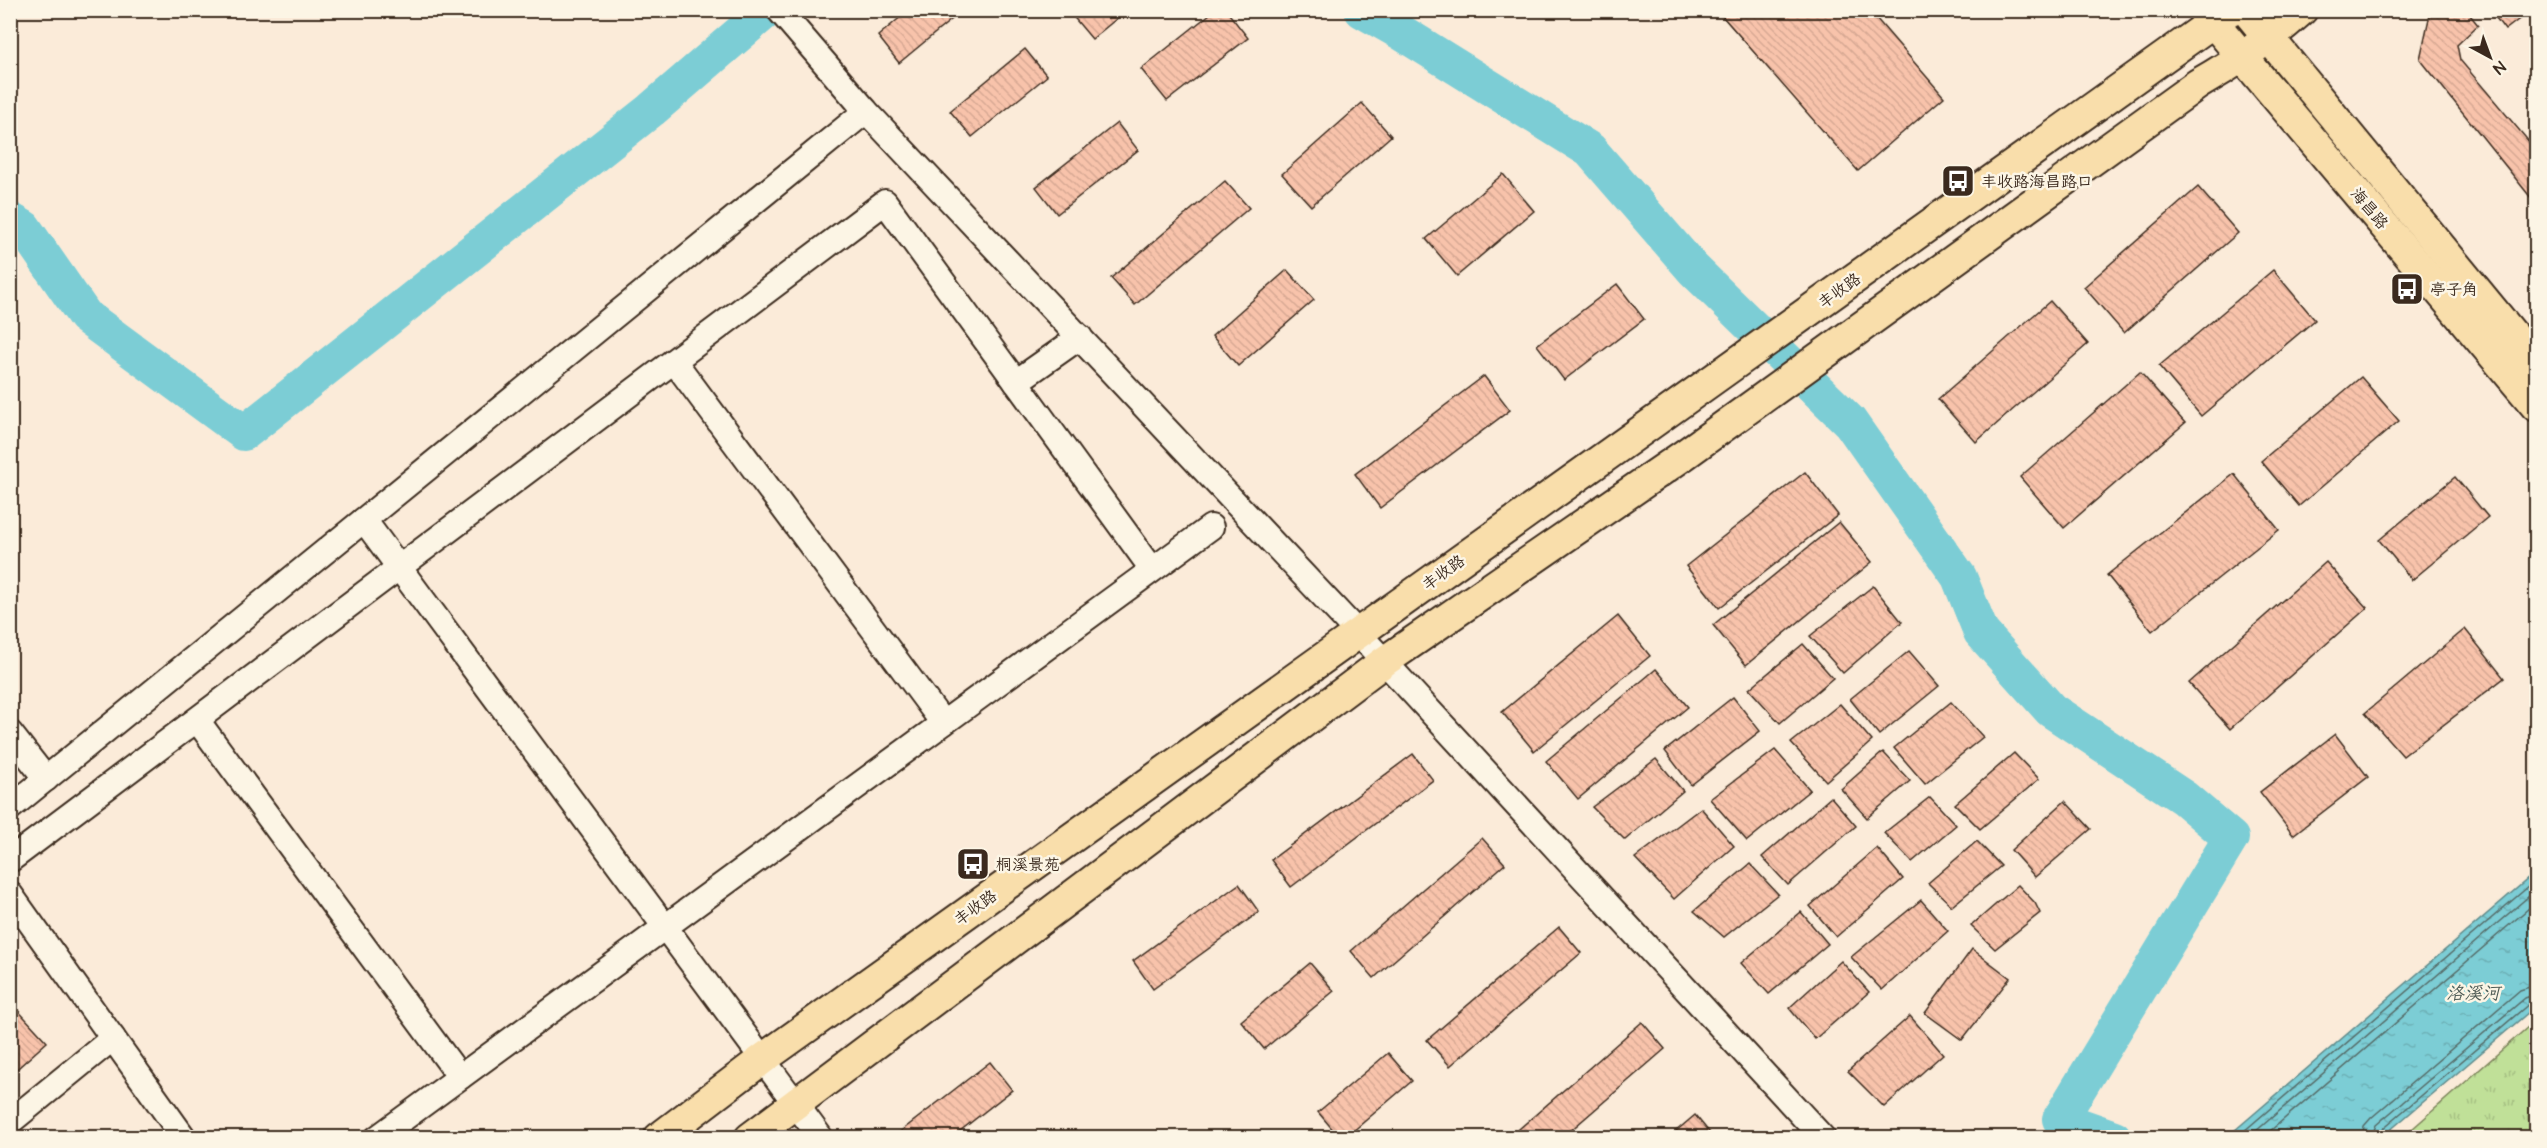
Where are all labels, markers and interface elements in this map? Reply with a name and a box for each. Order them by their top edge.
north arrow [2460,27,2520,87]
text: N [2488,56,2510,79]
bus stop icon: 丰收路海昌路口 [1940,163,1976,199]
place label: 丰收路海昌路口 [1981,171,2093,193]
street label: 海昌路 [2345,183,2393,234]
street label: 丰收路 [1814,268,1865,314]
bus stop icon: 亭子角 [2389,271,2425,307]
place label: 亭子角 [2430,279,2478,301]
street label: 丰收路 [1418,550,1469,596]
bus stop icon: 桐溪景苑 [955,846,991,882]
place label: 桐溪景苑 [996,854,1060,876]
street label: 丰收路 [950,885,1001,931]
water label: 洛溪河 [2446,981,2503,1006]

